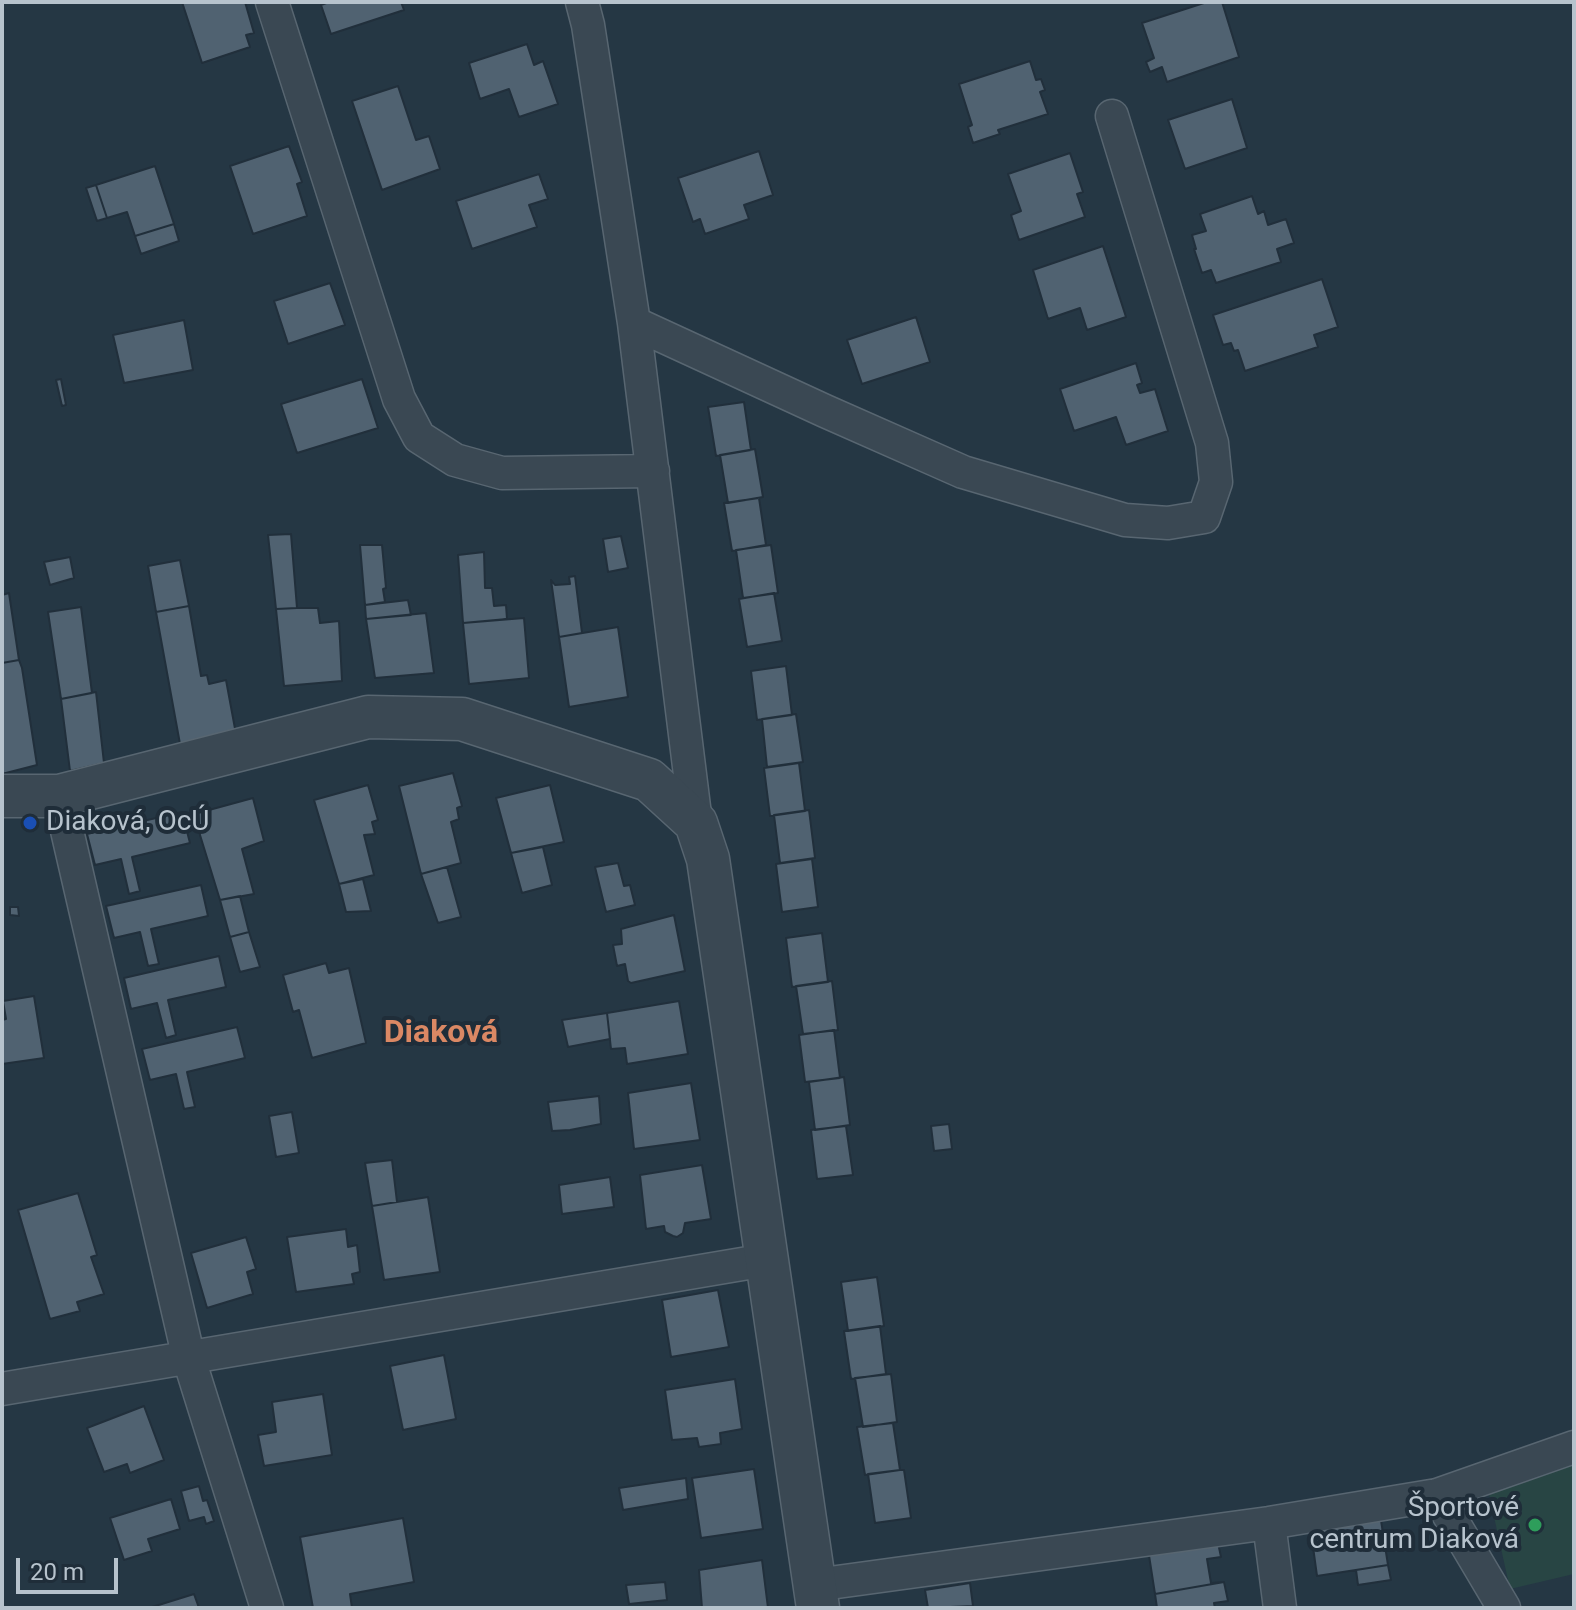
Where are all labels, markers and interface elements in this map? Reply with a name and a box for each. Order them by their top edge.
place label: Diaková, OcÚ [46,806,209,840]
marker: Diaková, OcÚ [21,814,39,832]
district label: Diaková [384,1015,498,1053]
place label: Športové centrum Diaková [1309,1492,1519,1558]
marker: Športové centrum Diaková [1526,1516,1544,1534]
scale bar [20,1542,122,1592]
text: 20 m [30,1558,84,1586]

